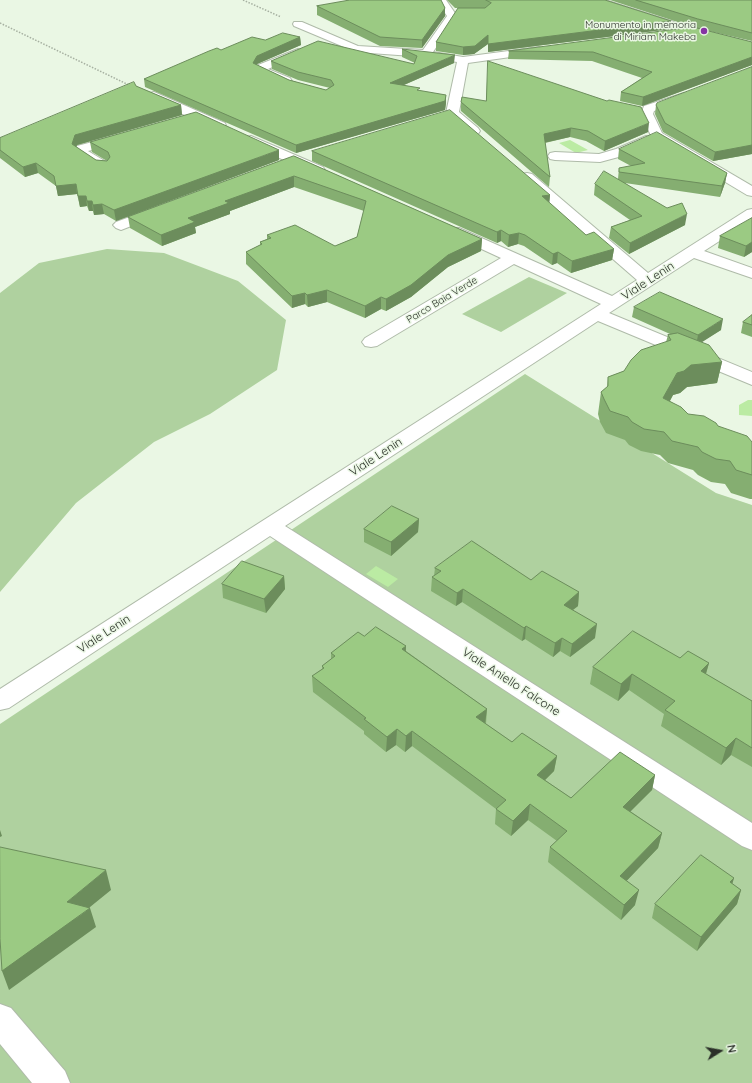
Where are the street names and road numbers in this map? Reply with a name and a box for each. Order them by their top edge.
street label: Viale Lenin [619,259,677,303]
street label: Parco Baia Verde [404,274,480,326]
street label: Viale Lenin [347,435,405,479]
street label: Viale Lenin [75,612,133,656]
street label: Viale Aniello Falcone [459,645,563,719]

